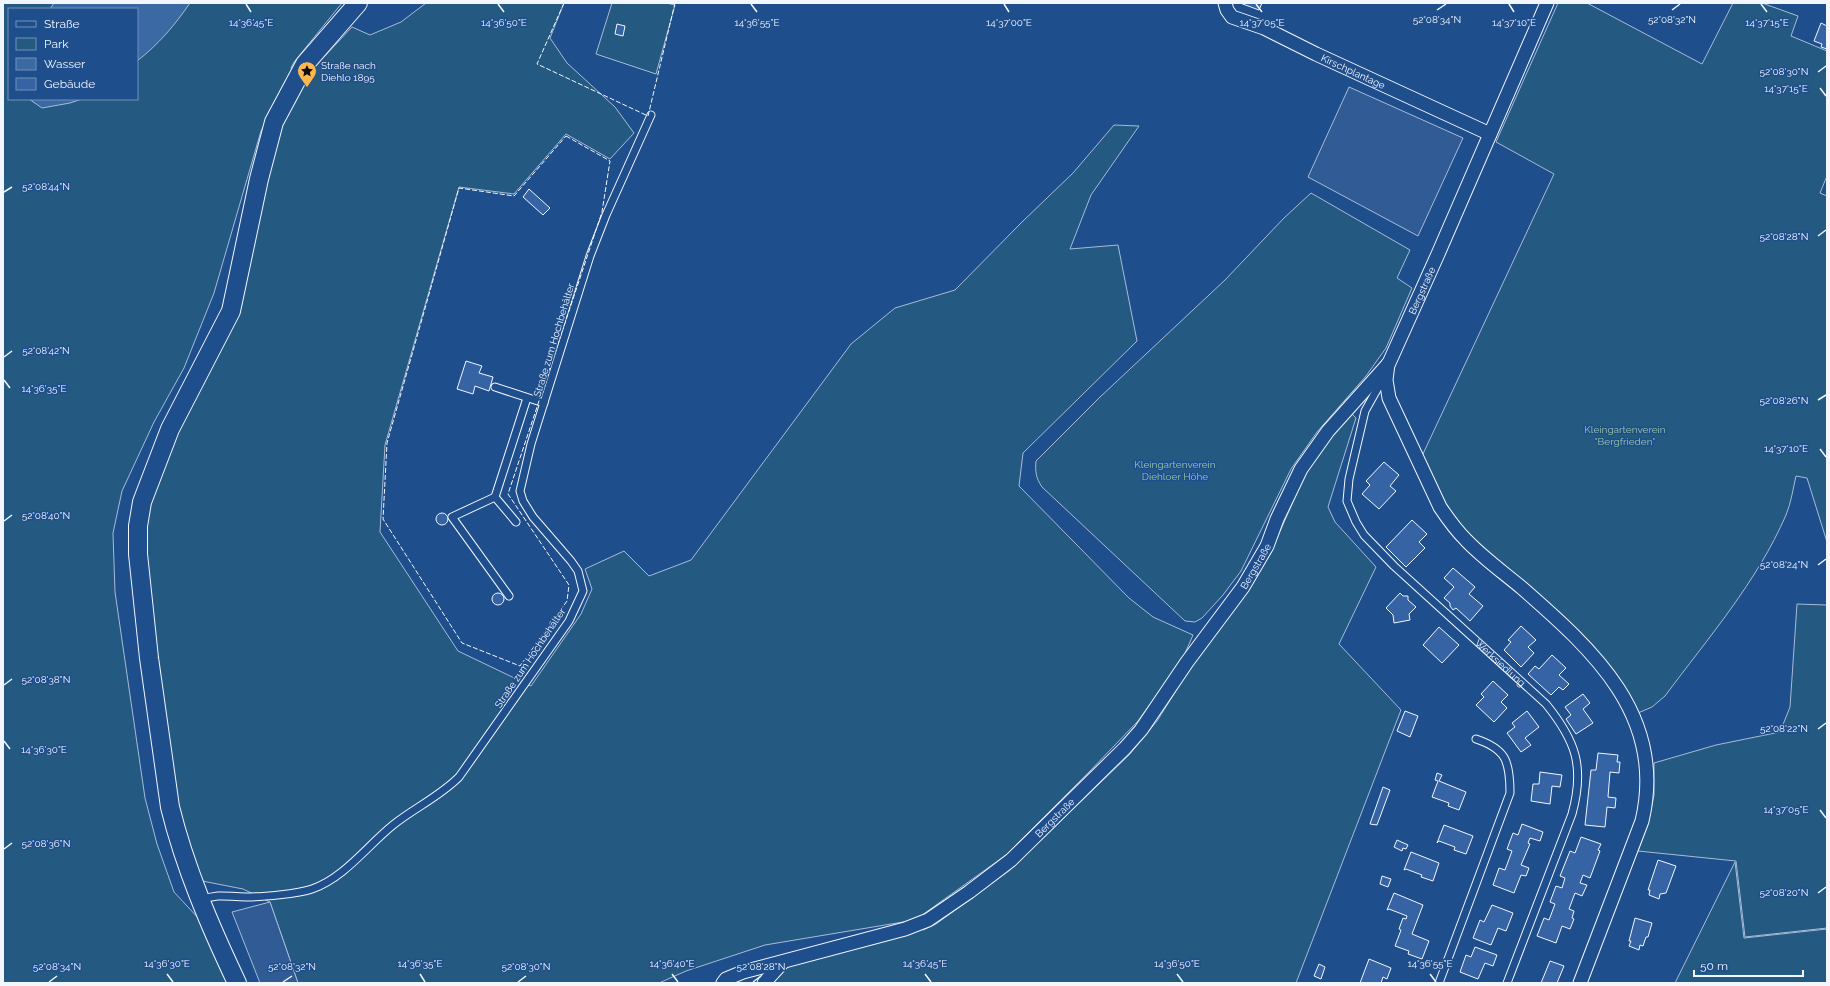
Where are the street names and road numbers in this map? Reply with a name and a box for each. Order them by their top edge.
street label: Kirschplantage [1320,52,1387,91]
street label: Bergstraße [1406,265,1437,316]
street label: Straße zum Hochbehälter [531,281,577,398]
street label: Bergstraße [1238,541,1273,591]
street label: Straße zum Hochbehälter [492,606,568,710]
street label: Werksiedlung [1473,637,1528,688]
street label: Bergstraße [1032,796,1076,839]

